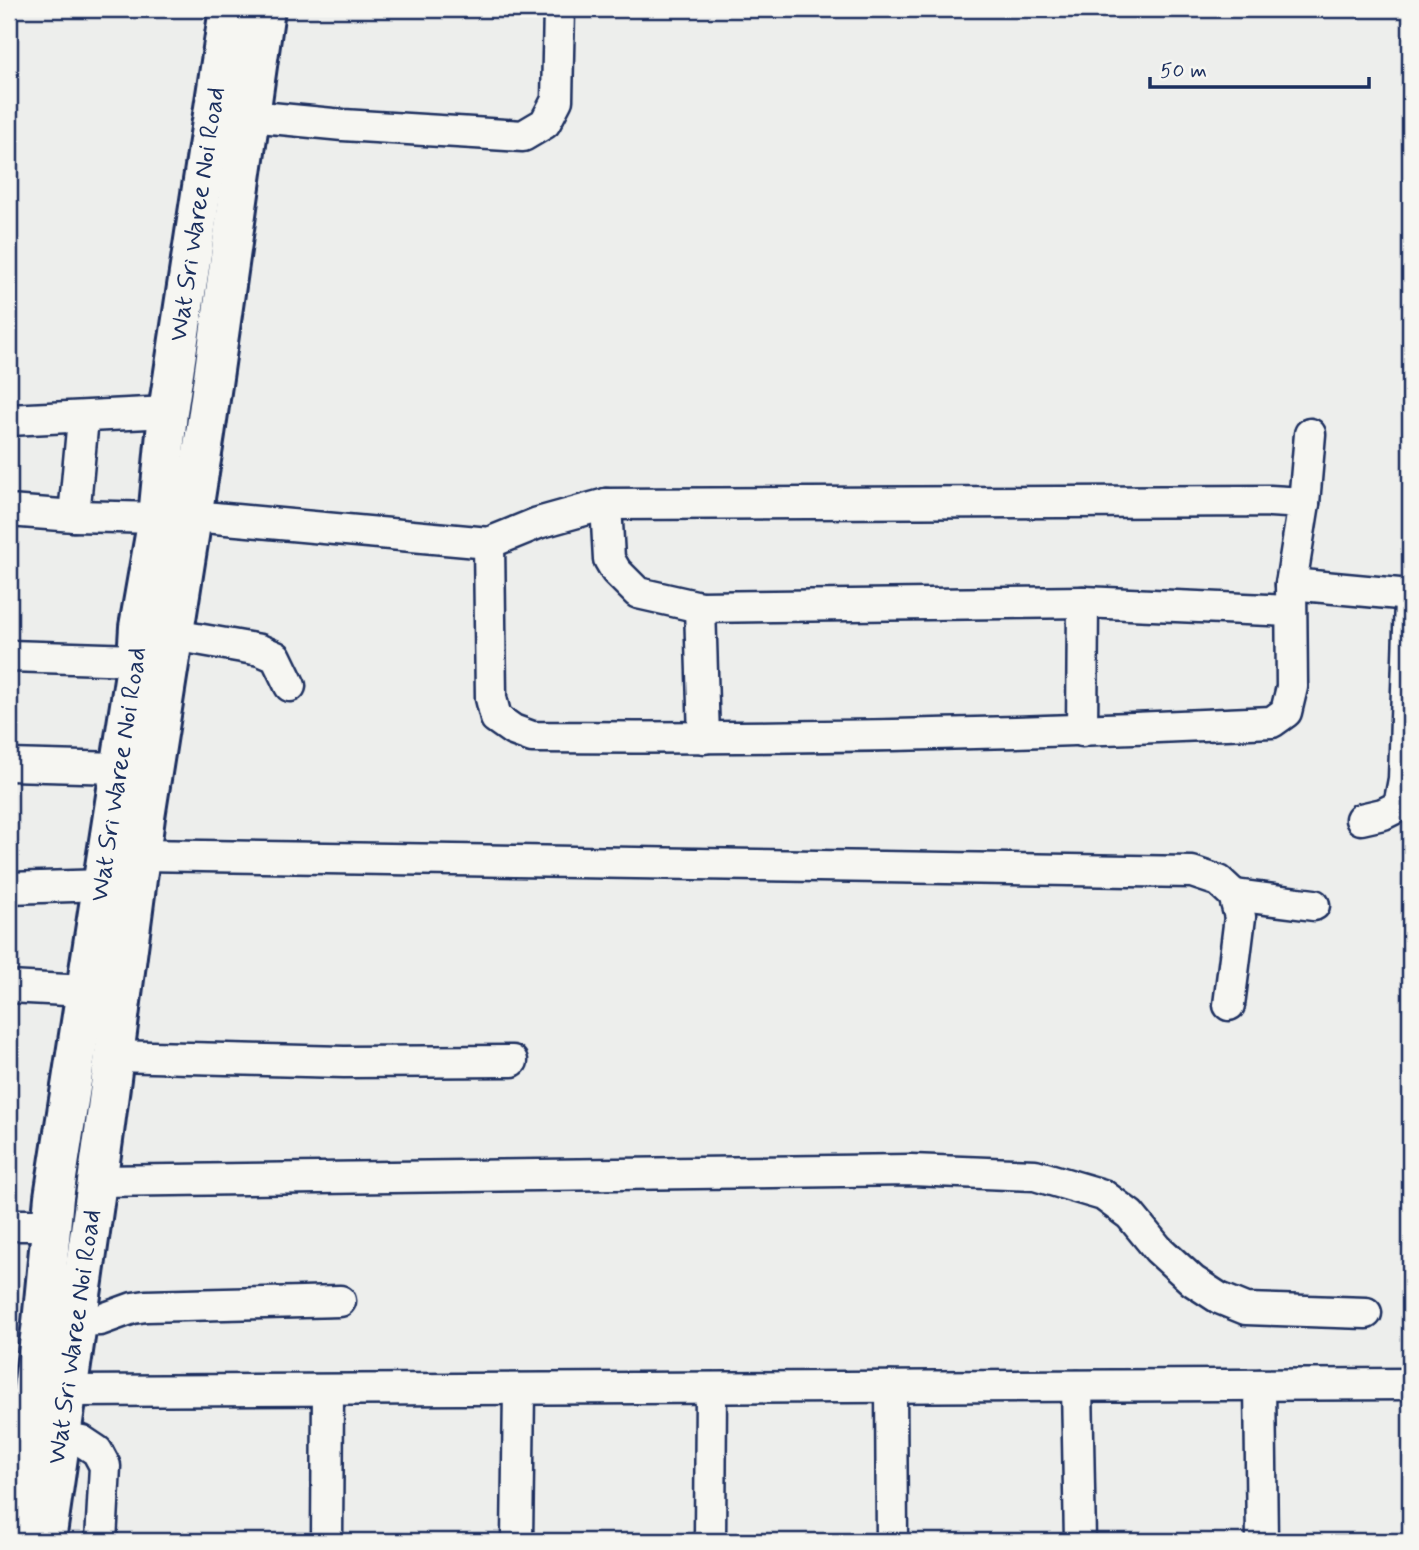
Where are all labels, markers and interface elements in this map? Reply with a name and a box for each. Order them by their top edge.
scale bar [1150,46,1368,90]
text: 50 m [1160,57,1207,85]
street label: Wat Sri Waree Noi Road [162,85,234,344]
street label: Wat Sri Waree Noi Road [83,646,155,904]
street label: Wat Sri Waree Noi Road [40,1207,110,1467]

